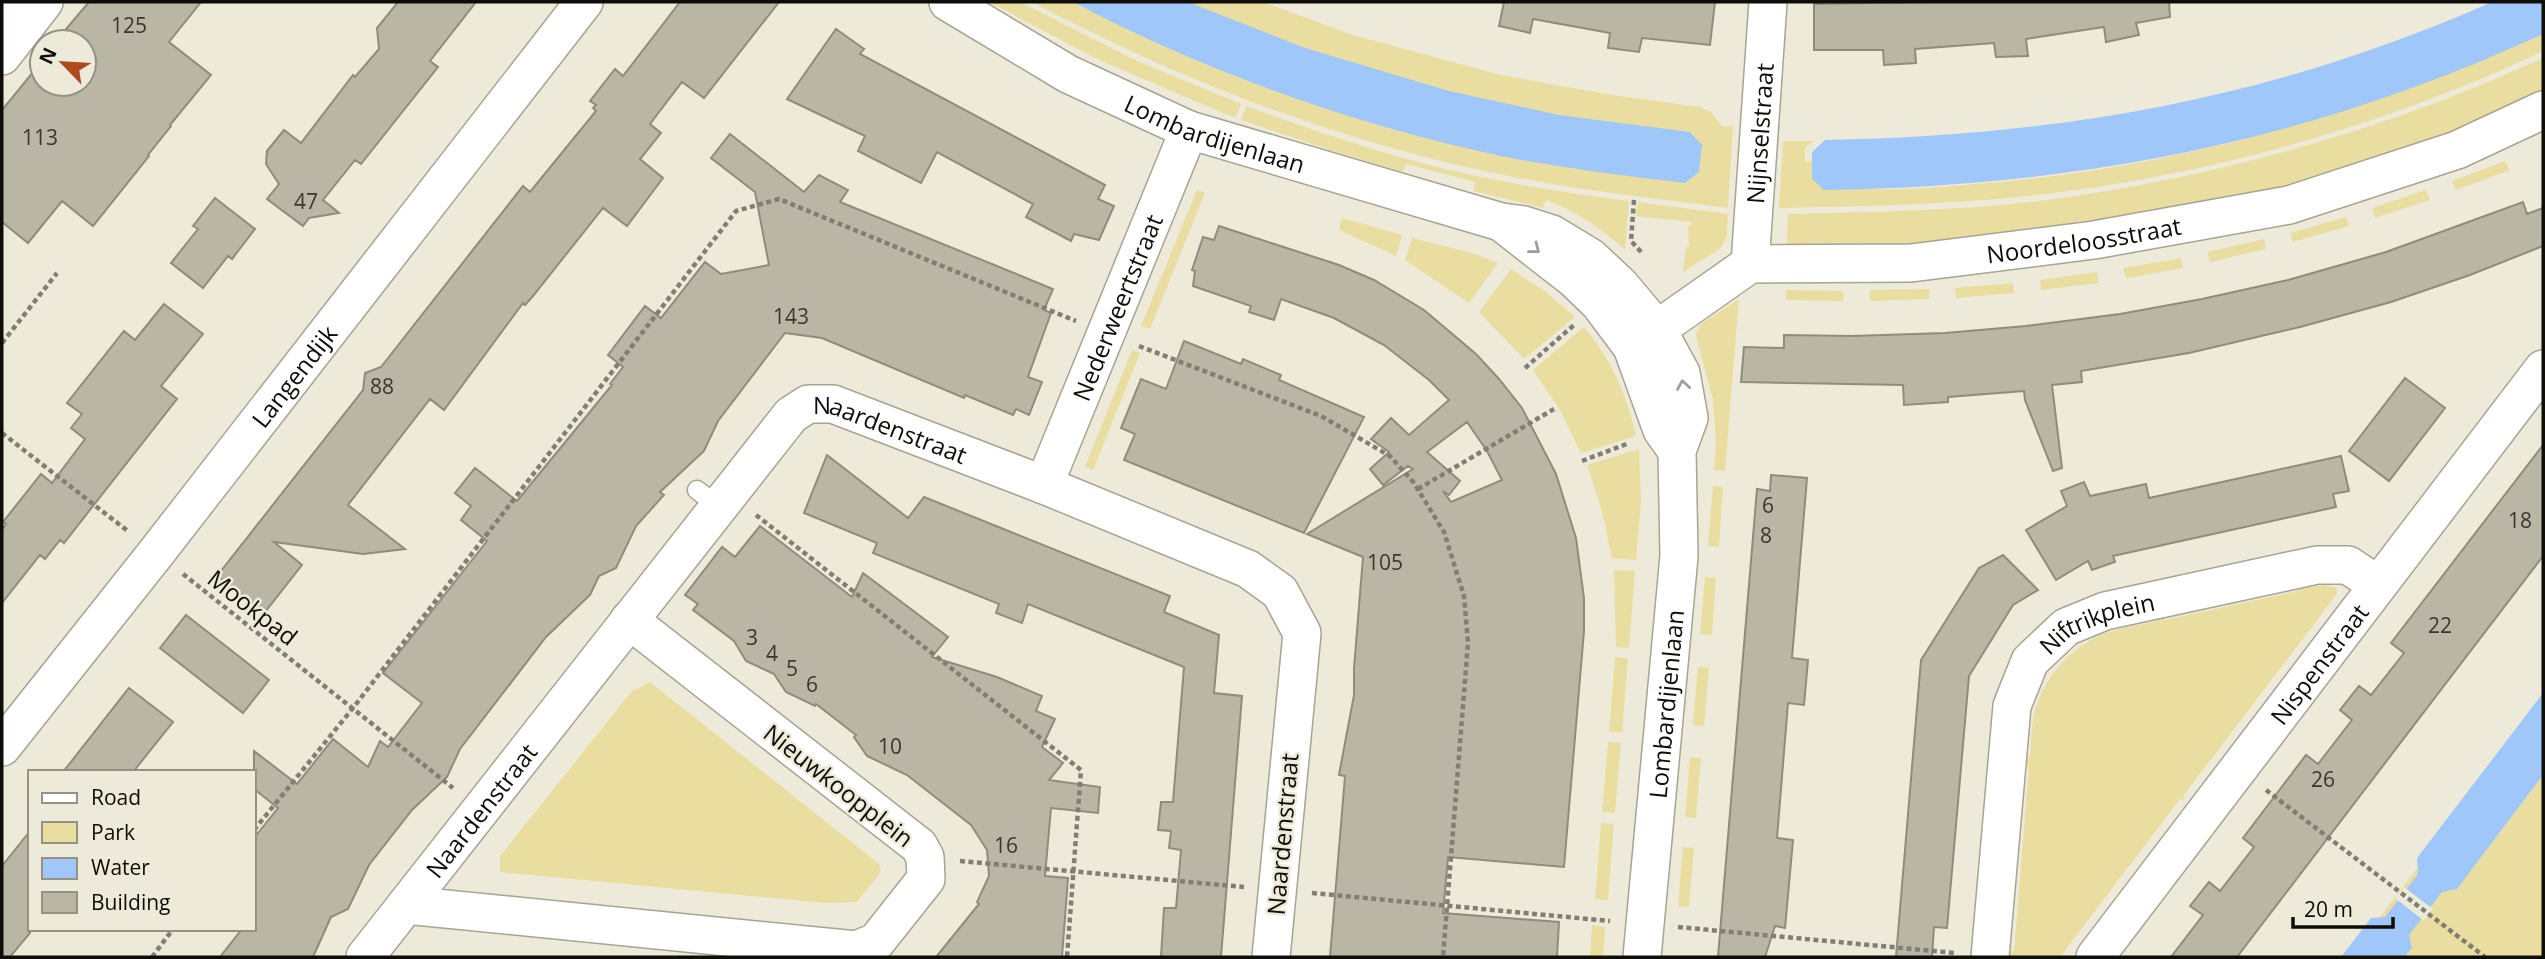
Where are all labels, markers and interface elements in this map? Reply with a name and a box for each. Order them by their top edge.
house number: 125 [111,11,147,39]
north arrow [28,28,98,98]
text: N [33,43,63,68]
street label: Nijnselstraat [1738,62,1780,205]
street label: Lombardijenlaan [1119,86,1309,180]
house number: 113 [22,123,58,151]
house number: 47 [294,187,318,215]
street label: Noordeloosstraat [1984,208,2184,270]
street label: Nederweertstraat [1064,209,1169,405]
one-way arrow [1528,240,1540,253]
house number: 143 [773,302,809,330]
street label: Langendijk [243,318,344,434]
house number: 88 [370,372,394,400]
one-way arrow [1676,380,1691,391]
street label: Naardenstraat [813,388,972,471]
house number: 6 [1762,491,1774,519]
house number: 18 [2508,506,2532,534]
house number: 8 [1760,521,1772,549]
house number: 105 [1367,548,1403,576]
street label: Mookpad [201,561,305,653]
street label: Niftrikplein [2031,584,2157,661]
street label: Nispenstraat [2262,596,2375,731]
street label: Lombardijenlaan [1640,608,1690,800]
house number: 22 [2428,611,2452,639]
house number: 3 [746,623,758,651]
house number: 4 [766,639,778,667]
house number: 5 [786,654,798,682]
house number: 6 [806,670,818,698]
street label: Nieuwkoopplein [757,716,921,854]
house number: 10 [878,732,902,760]
street label: Naardenstraat [417,736,544,884]
street label: Naardenstraat [1258,752,1306,916]
house number: 26 [2311,765,2335,793]
legend [28,770,256,931]
text: Road [91,783,141,811]
text: Park [91,818,135,846]
house number: 16 [994,831,1018,859]
text: Water [91,853,150,881]
scale bar [2293,886,2393,930]
text: Building [91,888,170,916]
text: 20 m [2304,895,2353,923]

